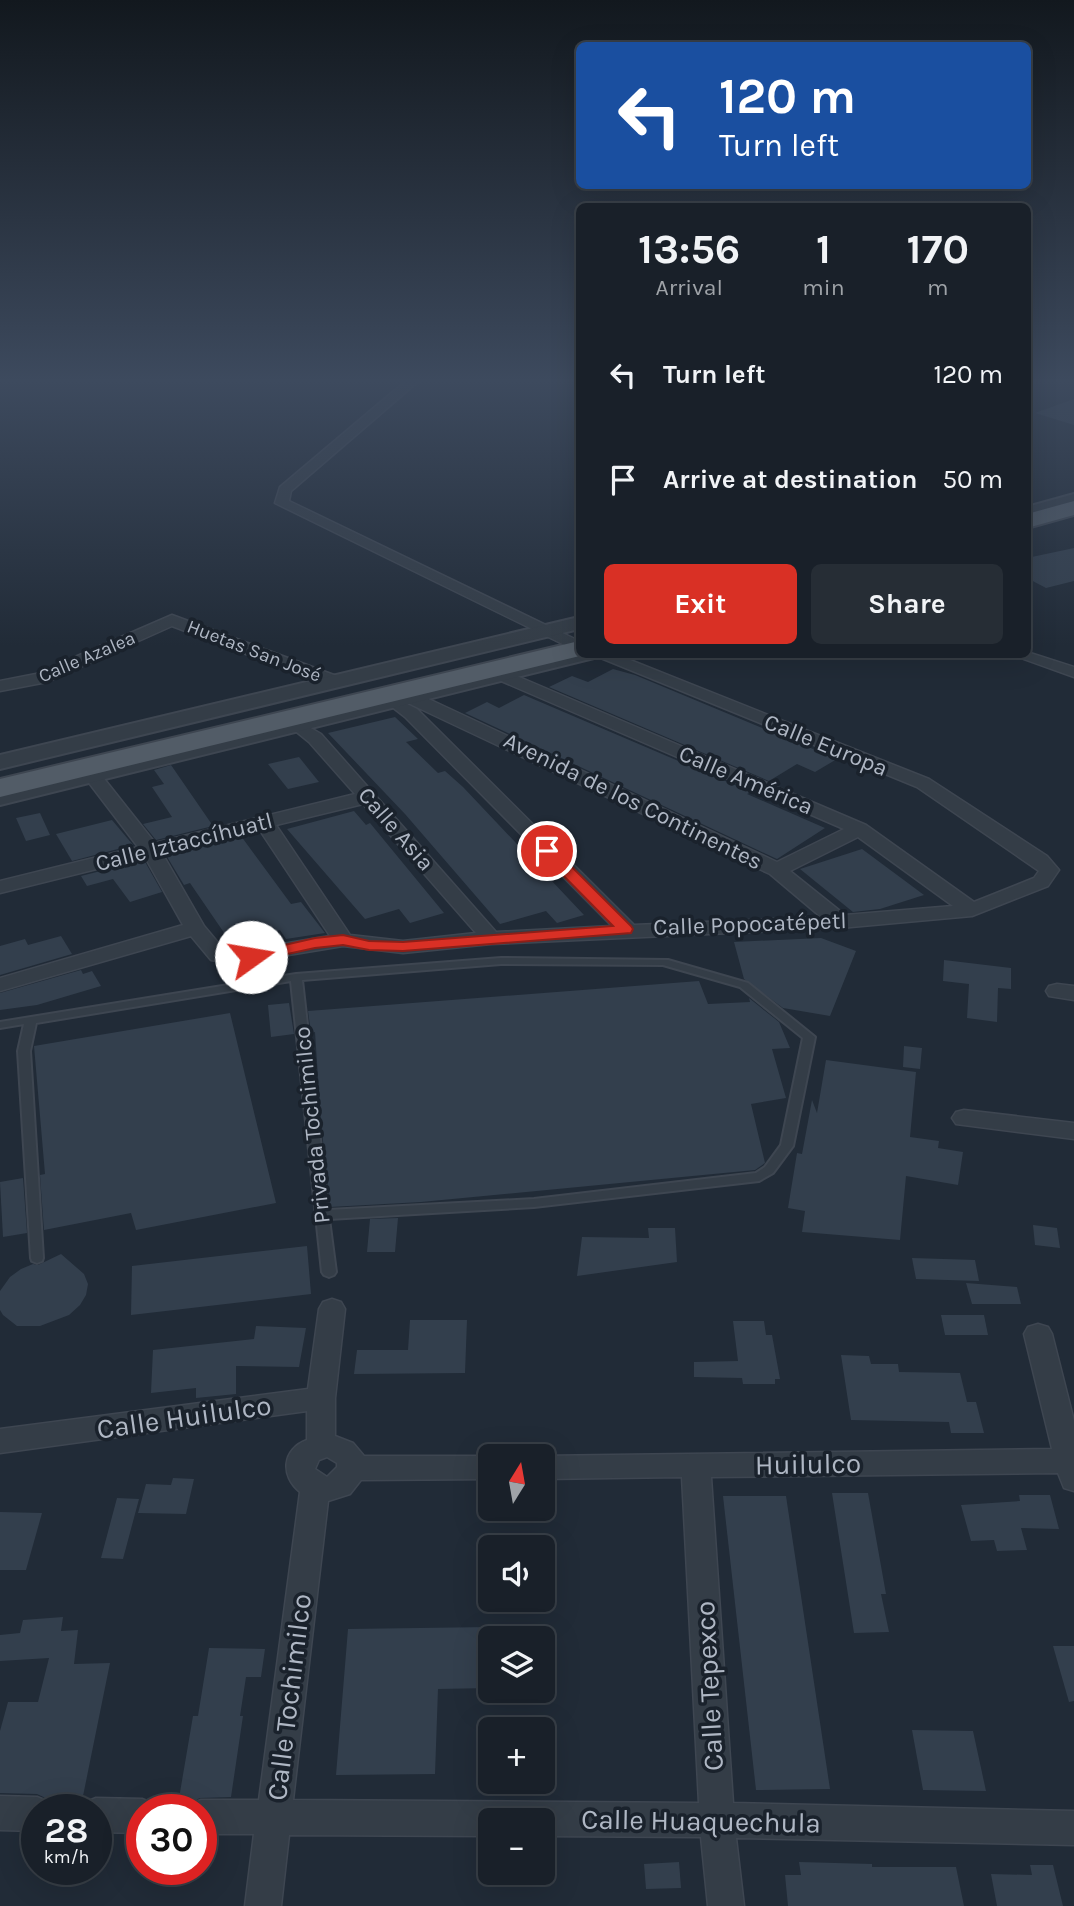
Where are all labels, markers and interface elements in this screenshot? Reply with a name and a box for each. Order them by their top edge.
text: 120 m [719,68,856,125]
icon: left [604,70,695,161]
text: Turn left [719,127,839,164]
text: 13:56 [638,224,740,274]
text: 1 [816,224,831,274]
text: 170 [907,224,969,274]
text: Arrival [655,274,723,301]
text: min [802,274,845,301]
text: m [927,274,949,301]
icon: left [604,356,642,394]
text: Turn left [663,359,765,390]
text: 120 m [933,359,1003,390]
icon: arrive [604,461,642,499]
text: Arrive at destination [663,464,917,495]
text: 50 m [942,464,1003,495]
button: Exit [604,564,797,644]
button: Share [811,564,1003,644]
street label: Huetas San José [184,615,324,687]
street label: Calle Azalea [35,627,139,687]
street label: Calle Europa [760,708,892,782]
street label: Avenida de los Continentes [499,727,767,875]
street label: Calle América [675,740,817,820]
street label: Calle Asia [352,782,440,876]
street label: Calle Iztaccíhuatl [93,807,275,877]
pin [517,821,577,881]
icon: arrive [528,832,566,870]
street label: Calle Popocatépetl [653,907,847,941]
position arrow [214,920,288,994]
street label: Privada Tochimilco [288,1025,336,1225]
street label: Calle Huilulco [95,1388,273,1446]
north arrow [478,1444,555,1521]
map controls [478,1444,555,1885]
street label: Huilulco [755,1447,861,1481]
button: sound [478,1535,555,1612]
street label: Calle Tochimilco [260,1592,318,1802]
street label: Calle Tepexco [688,1600,730,1772]
button: layers [478,1626,555,1703]
button: + [478,1717,555,1794]
speed limit sign: 30 [126,1794,217,1885]
street label: Calle Huaquechula [581,1802,821,1840]
button: − [478,1808,555,1885]
text: 28 [45,1810,88,1851]
text: km/h [44,1846,89,1868]

